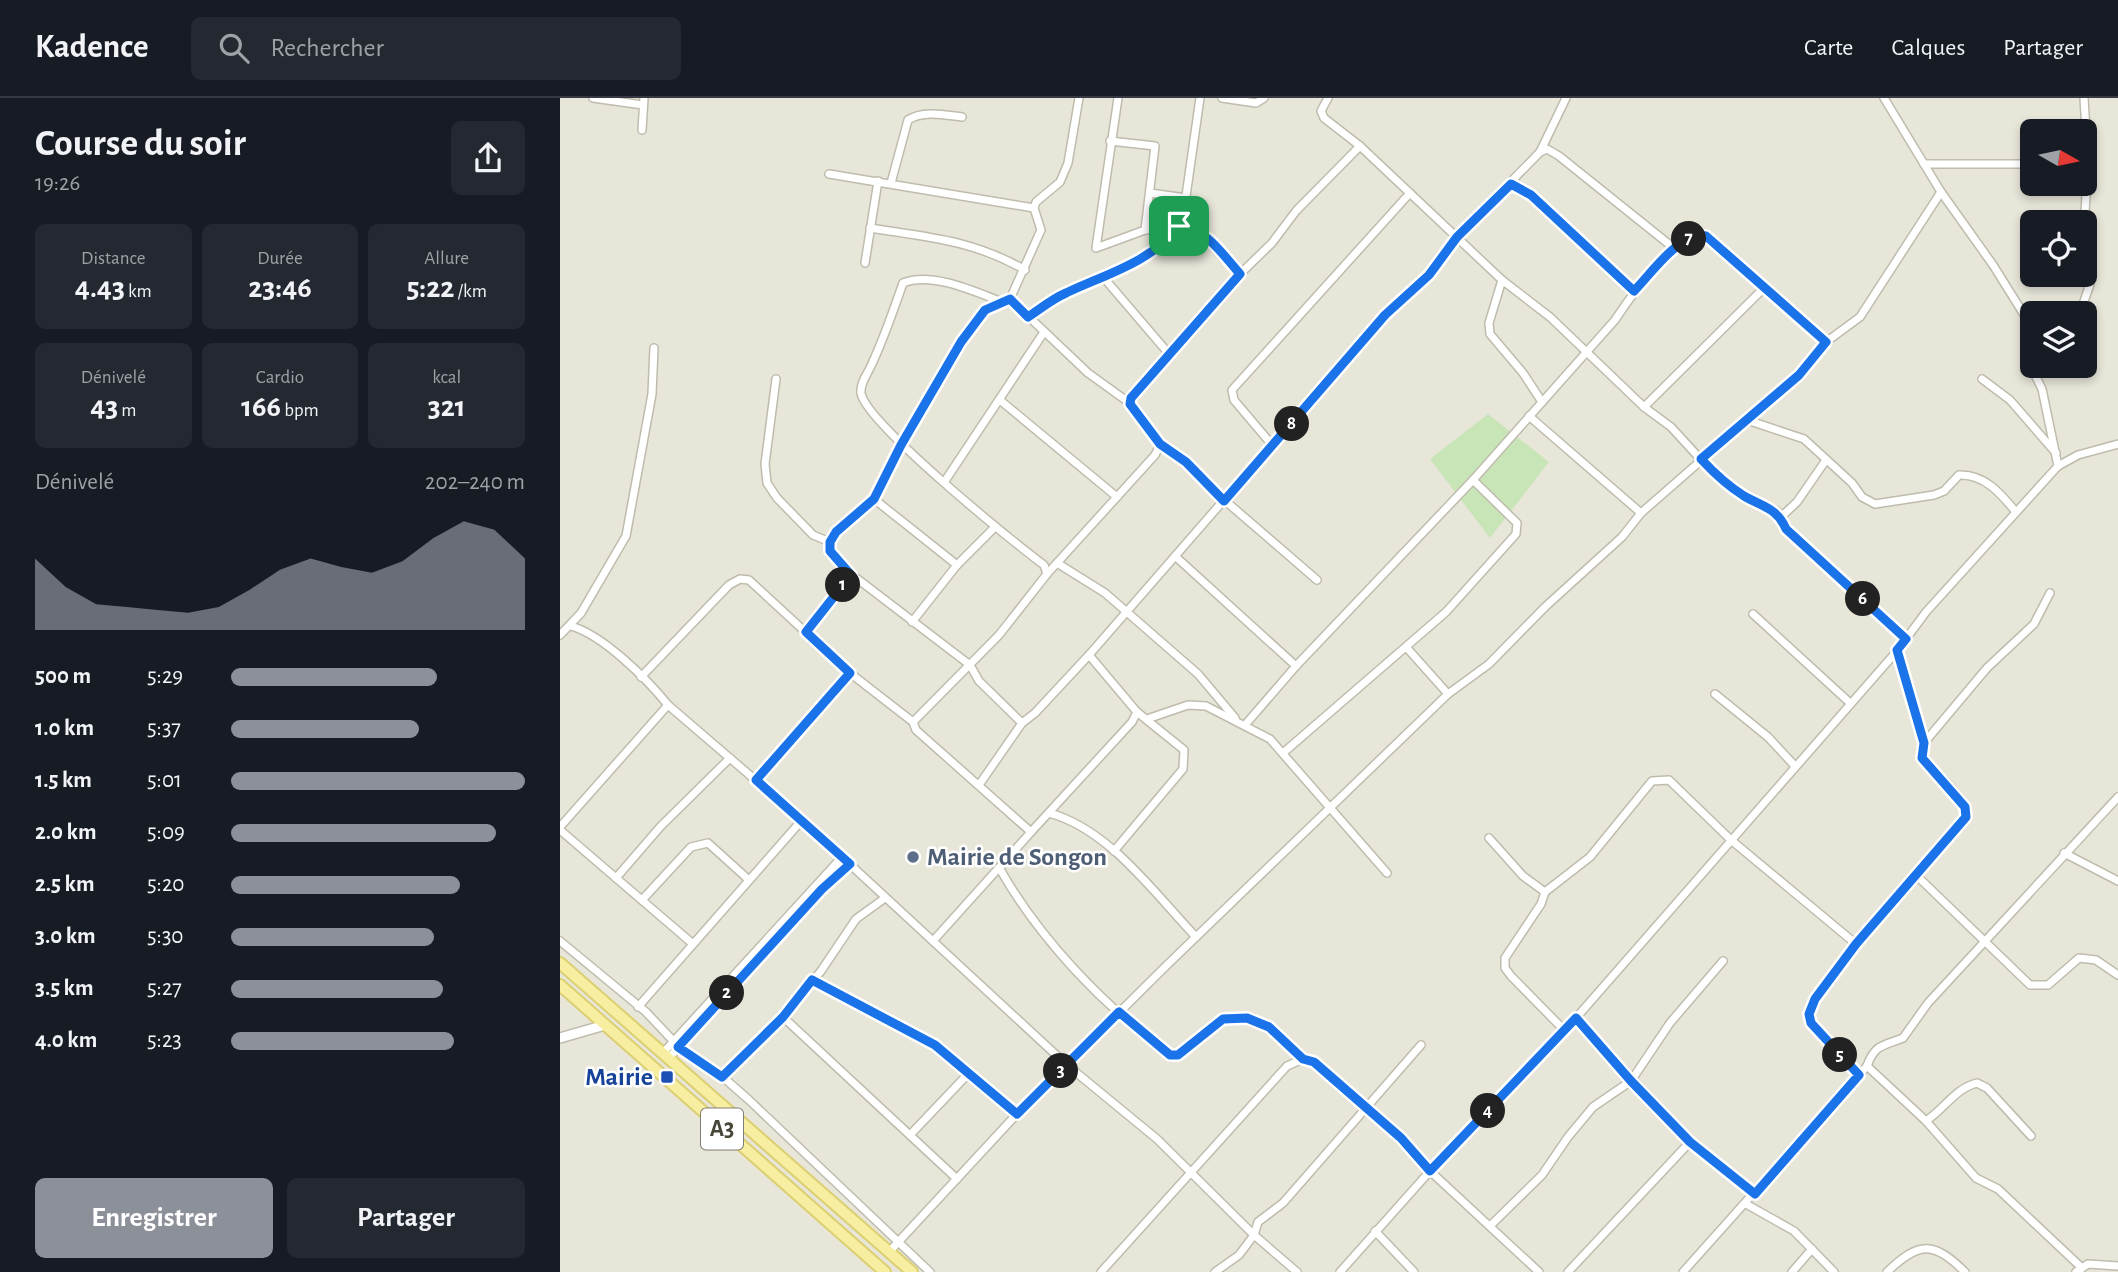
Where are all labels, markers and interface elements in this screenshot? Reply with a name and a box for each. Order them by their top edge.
search box [191,17,681,80]
icon: search [215,29,253,67]
text: Kadence [35,31,149,64]
text: Rechercher [271,35,384,61]
text: Carte [1804,36,1853,60]
text: Calques [1891,36,1965,60]
text: Partager [2003,36,2083,60]
north arrow [2020,119,2096,196]
map controls [2020,119,2097,378]
button: share [451,121,525,195]
text: Course du soir [35,125,246,163]
text: 19:26 [35,172,80,195]
pin [1149,196,1209,256]
icon: arrive [1160,207,1198,245]
button: locate [2020,210,2097,287]
pin: 7 [1672,222,1706,256]
text: 7 [1684,229,1693,248]
text: Distance [81,249,146,268]
text: Durée [257,249,303,268]
text: Allure [424,249,469,268]
text: 4.43 [75,273,125,303]
text: 23:46 [248,273,312,303]
text: 5:22 [406,273,454,303]
text: km [125,282,152,301]
text: /km [454,282,487,301]
button: layers [2020,301,2097,378]
text: Dénivelé [81,368,146,387]
text: Cardio [256,368,304,387]
text: kcal [432,368,461,387]
text: 43 [90,392,118,422]
text: 166 [241,392,281,422]
text: 321 [428,392,466,422]
text: m [118,401,137,420]
text: bpm [281,401,319,420]
pin: 8 [1274,406,1310,442]
text: 8 [1287,414,1296,433]
text: Dénivelé [35,471,114,494]
text: 202–240 m [425,471,525,494]
pin: 1 [826,568,860,602]
text: 1 [839,575,846,594]
pin: 6 [1846,582,1880,616]
text: 6 [1858,589,1867,608]
text: 500 m [35,665,91,688]
text: 5:29 [147,665,183,688]
text: 1.0 km [35,717,94,740]
text: 5:37 [147,717,181,740]
text: 1.5 km [35,769,92,792]
text: 5:01 [147,769,182,792]
text: 2.0 km [35,821,97,844]
text: 5:09 [147,821,185,844]
place label: Mairie de Songon [927,844,1107,870]
marker: Mairie de Songon [905,849,921,865]
text: 2.5 km [35,873,94,896]
text: 5:20 [147,873,185,896]
text: 3.0 km [35,925,96,948]
text: 5:30 [147,925,184,948]
pin: 2 [710,976,744,1010]
text: 3.5 km [35,977,94,1000]
text: 5:27 [147,977,182,1000]
text: 2 [722,983,731,1002]
text: 4.0 km [35,1029,97,1052]
text: 5:23 [147,1029,182,1052]
pin: 5 [1822,1038,1858,1072]
text: 5 [1835,1045,1844,1064]
pin: 3 [1044,1054,1078,1088]
text: 3 [1056,1061,1065,1080]
place label: Mairie [585,1064,653,1090]
marker: Mairie [659,1069,675,1085]
pin: 4 [1471,1094,1506,1128]
text: 4 [1483,1101,1492,1120]
road number: A3 [701,1108,743,1149]
button: Enregistrer [35,1178,273,1258]
button: Partager [287,1178,525,1258]

